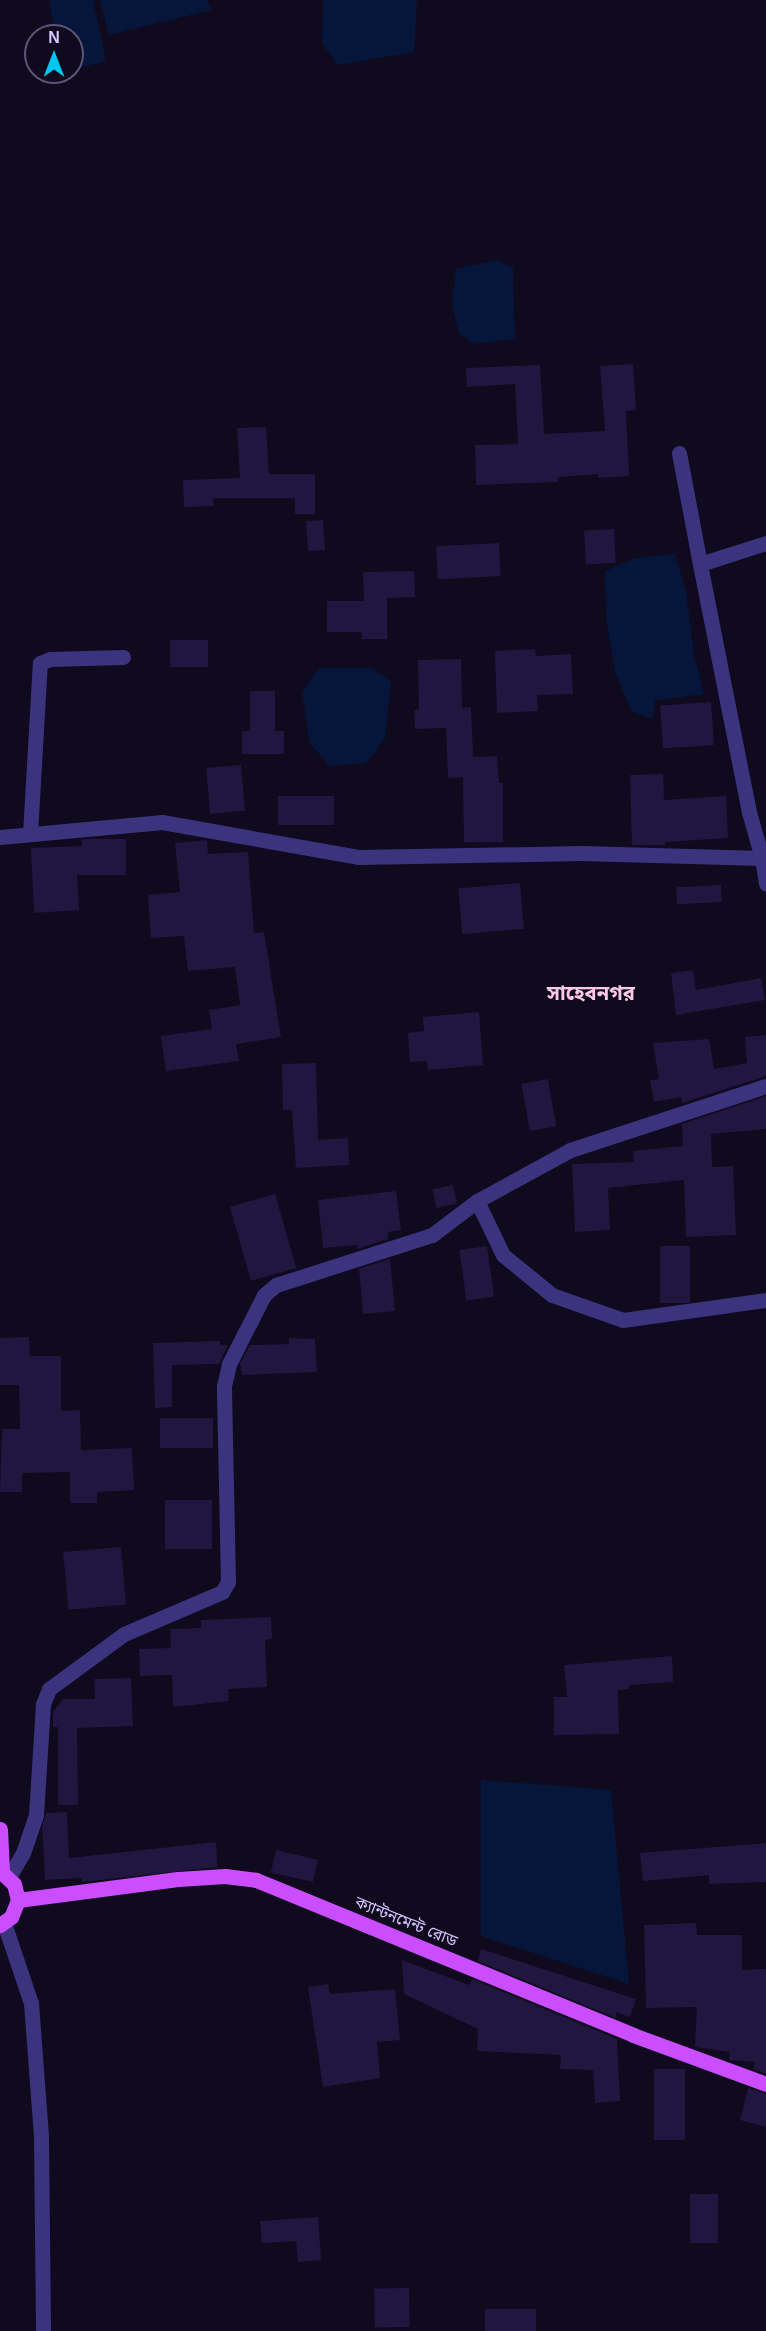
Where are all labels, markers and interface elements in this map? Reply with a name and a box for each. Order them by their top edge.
north arrow [24,24,84,84]
text: N [48,29,60,46]
district label: সাহেবনগর [547,981,635,1005]
street label: ক্যান্টনমেন্ট রোড [352,1893,460,1951]

